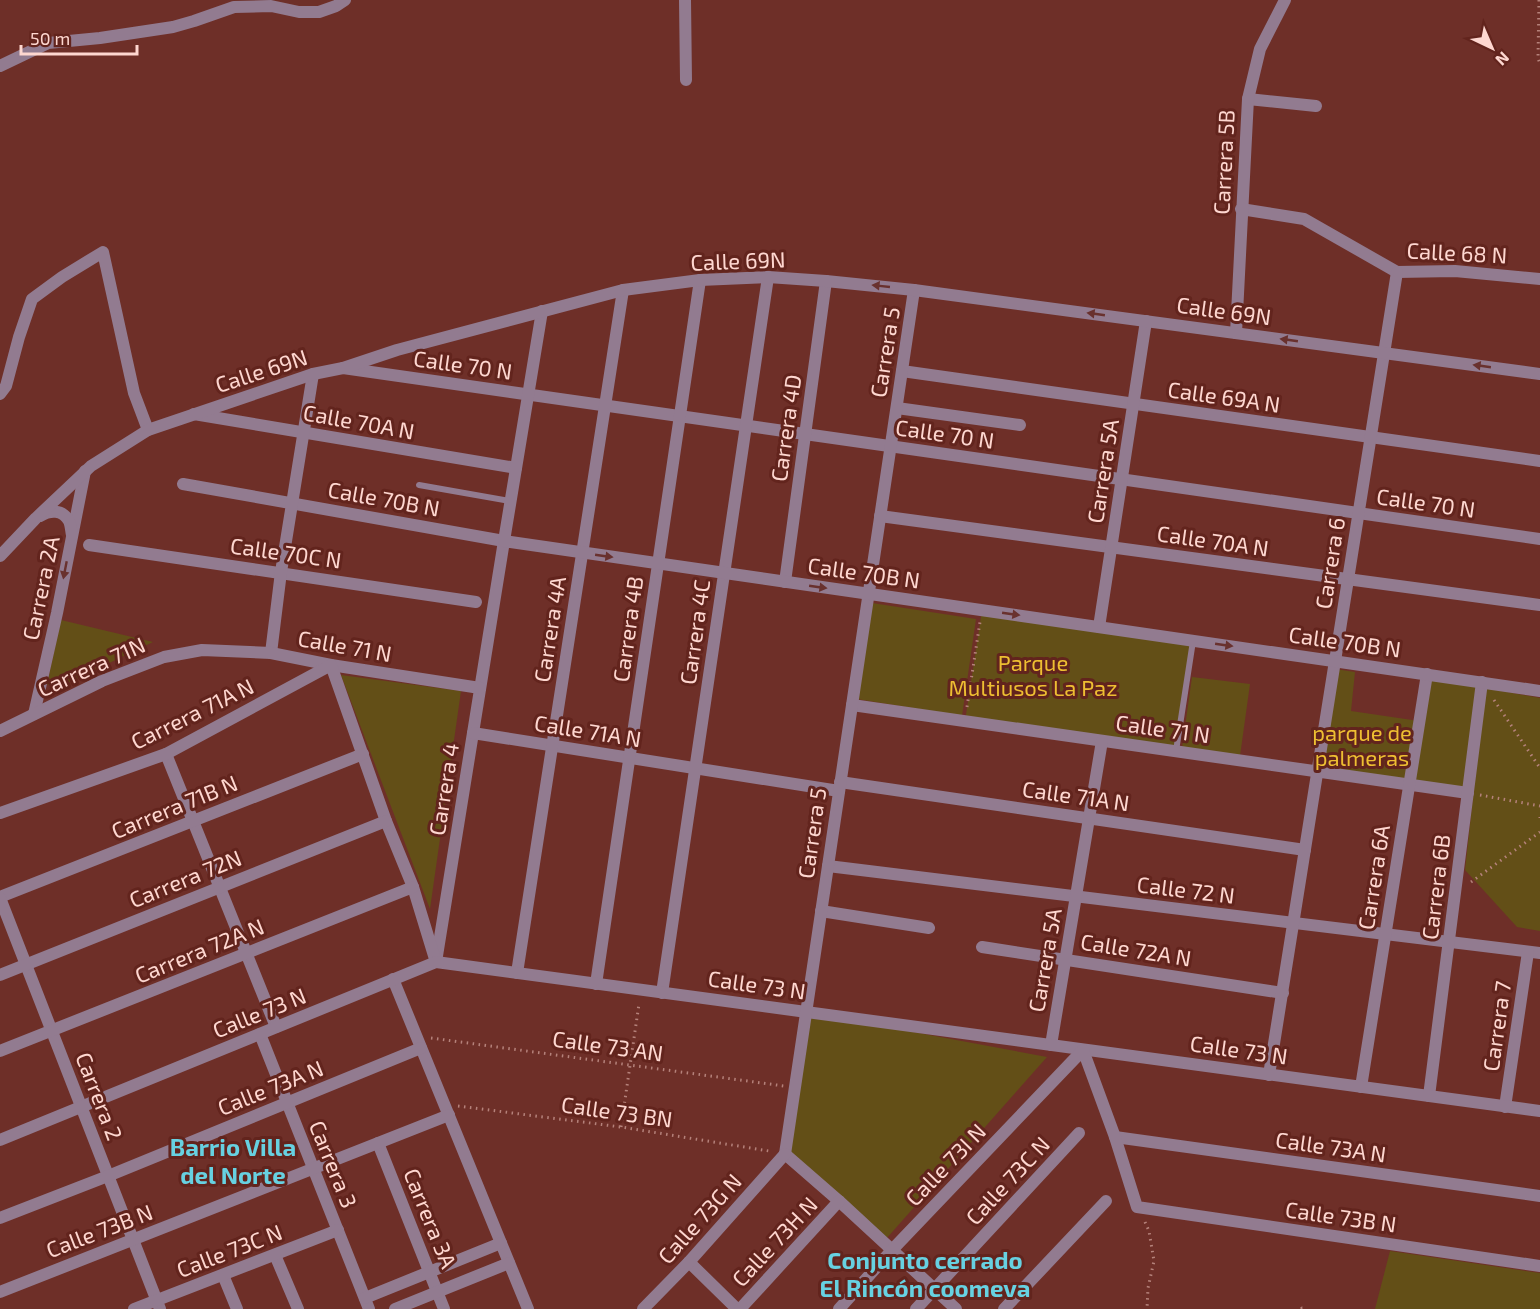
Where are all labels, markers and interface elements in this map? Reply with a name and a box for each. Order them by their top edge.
scale bar [21,18,136,56]
north arrow [1462,18,1522,78]
text: 50 m [30,27,70,49]
text: N [1492,48,1514,70]
street label: Carrera 5B [1207,109,1239,215]
street label: Calle 68 N [1406,236,1508,268]
street label: Calle 69N [690,245,786,275]
one-way arrow [872,282,891,291]
street label: Calle 69N [1175,291,1273,329]
street label: Carrera 5 [864,305,904,399]
one-way arrow [1086,310,1105,319]
one-way arrow [1279,336,1298,345]
street label: Calle 69N [212,343,310,397]
street label: Calle 70 N [412,344,514,384]
one-way arrow [1472,362,1491,371]
street label: Carrera 4D [765,373,805,483]
street label: Calle 69A N [1166,375,1282,417]
street label: Calle 70A N [301,398,417,444]
street label: Calle 70 N [894,413,996,453]
street label: Carrera 5A [1081,417,1123,525]
street label: Calle 70B N [326,475,442,521]
street label: Calle 70 N [1375,482,1477,522]
street label: Carrera 6 [1309,515,1349,611]
street label: Calle 70A N [1155,519,1271,561]
street label: Calle 70C N [229,531,343,573]
street label: Carrera 2A [16,533,64,642]
one-way arrow [595,551,614,560]
street label: Calle 70B N [806,551,922,593]
one-way arrow [60,560,69,579]
street label: Carrera 4A [528,574,570,684]
street label: Carrera 4B [607,574,647,684]
street label: Carrera 4C [674,578,714,686]
one-way arrow [808,582,827,591]
one-way arrow [1001,610,1020,619]
street label: Calle 70B N [1287,620,1403,662]
street label: Calle 71 N [296,624,394,666]
street label: Carrera 71N [33,631,149,701]
one-way arrow [1215,641,1234,650]
park label: Parque Multiusos La Paz [949,649,1117,700]
street label: Carrera 71A N [126,672,258,754]
street label: Calle 71A N [533,709,643,751]
street label: Calle 71 N [1114,709,1212,747]
park label: parque de palmeras [1312,719,1412,770]
street label: Carrera 4 [423,741,463,837]
street label: Carrera 71B N [107,769,241,843]
street label: Calle 71A N [1021,775,1131,815]
street label: Carrera 5 [792,786,830,880]
street label: Carrera 6A [1352,822,1394,931]
street label: Carrera 6B [1416,833,1454,941]
street label: Carrera 72N [125,844,245,912]
street label: Calle 72 N [1136,870,1236,908]
street label: Carrera 5A [1022,906,1066,1014]
street label: Carrera 72A N [131,912,267,988]
street label: Calle 72A N [1079,927,1193,971]
street label: Calle 73 N [707,964,807,1004]
street label: Carrera 7 [1477,979,1515,1073]
street label: Calle 73 N [209,982,309,1042]
street label: Calle 73 AN [551,1024,665,1066]
street label: Calle 73 N [1189,1029,1289,1069]
street label: Carrera 2 [71,1048,129,1144]
street label: Calle 73A N [213,1054,327,1120]
street label: Calle 73 BN [560,1090,674,1132]
street label: Carrera 3 [305,1117,363,1211]
street label: Calle 73I N [899,1118,991,1210]
street label: Calle 73A N [1274,1125,1388,1167]
street label: Calle 73C N [960,1131,1054,1229]
district label: Barrio Villa del Norte [170,1132,296,1189]
street label: Carrera 3A [399,1164,463,1272]
street label: Calle 73G N [652,1168,746,1268]
street label: Calle 73H N [726,1191,822,1291]
street label: Calle 73B N [1284,1195,1398,1237]
street label: Calle 73B N [42,1198,156,1262]
street label: Calle 73C N [173,1218,285,1282]
district label: Conjunto cerrado El Rincón coomeva [820,1245,1030,1302]

